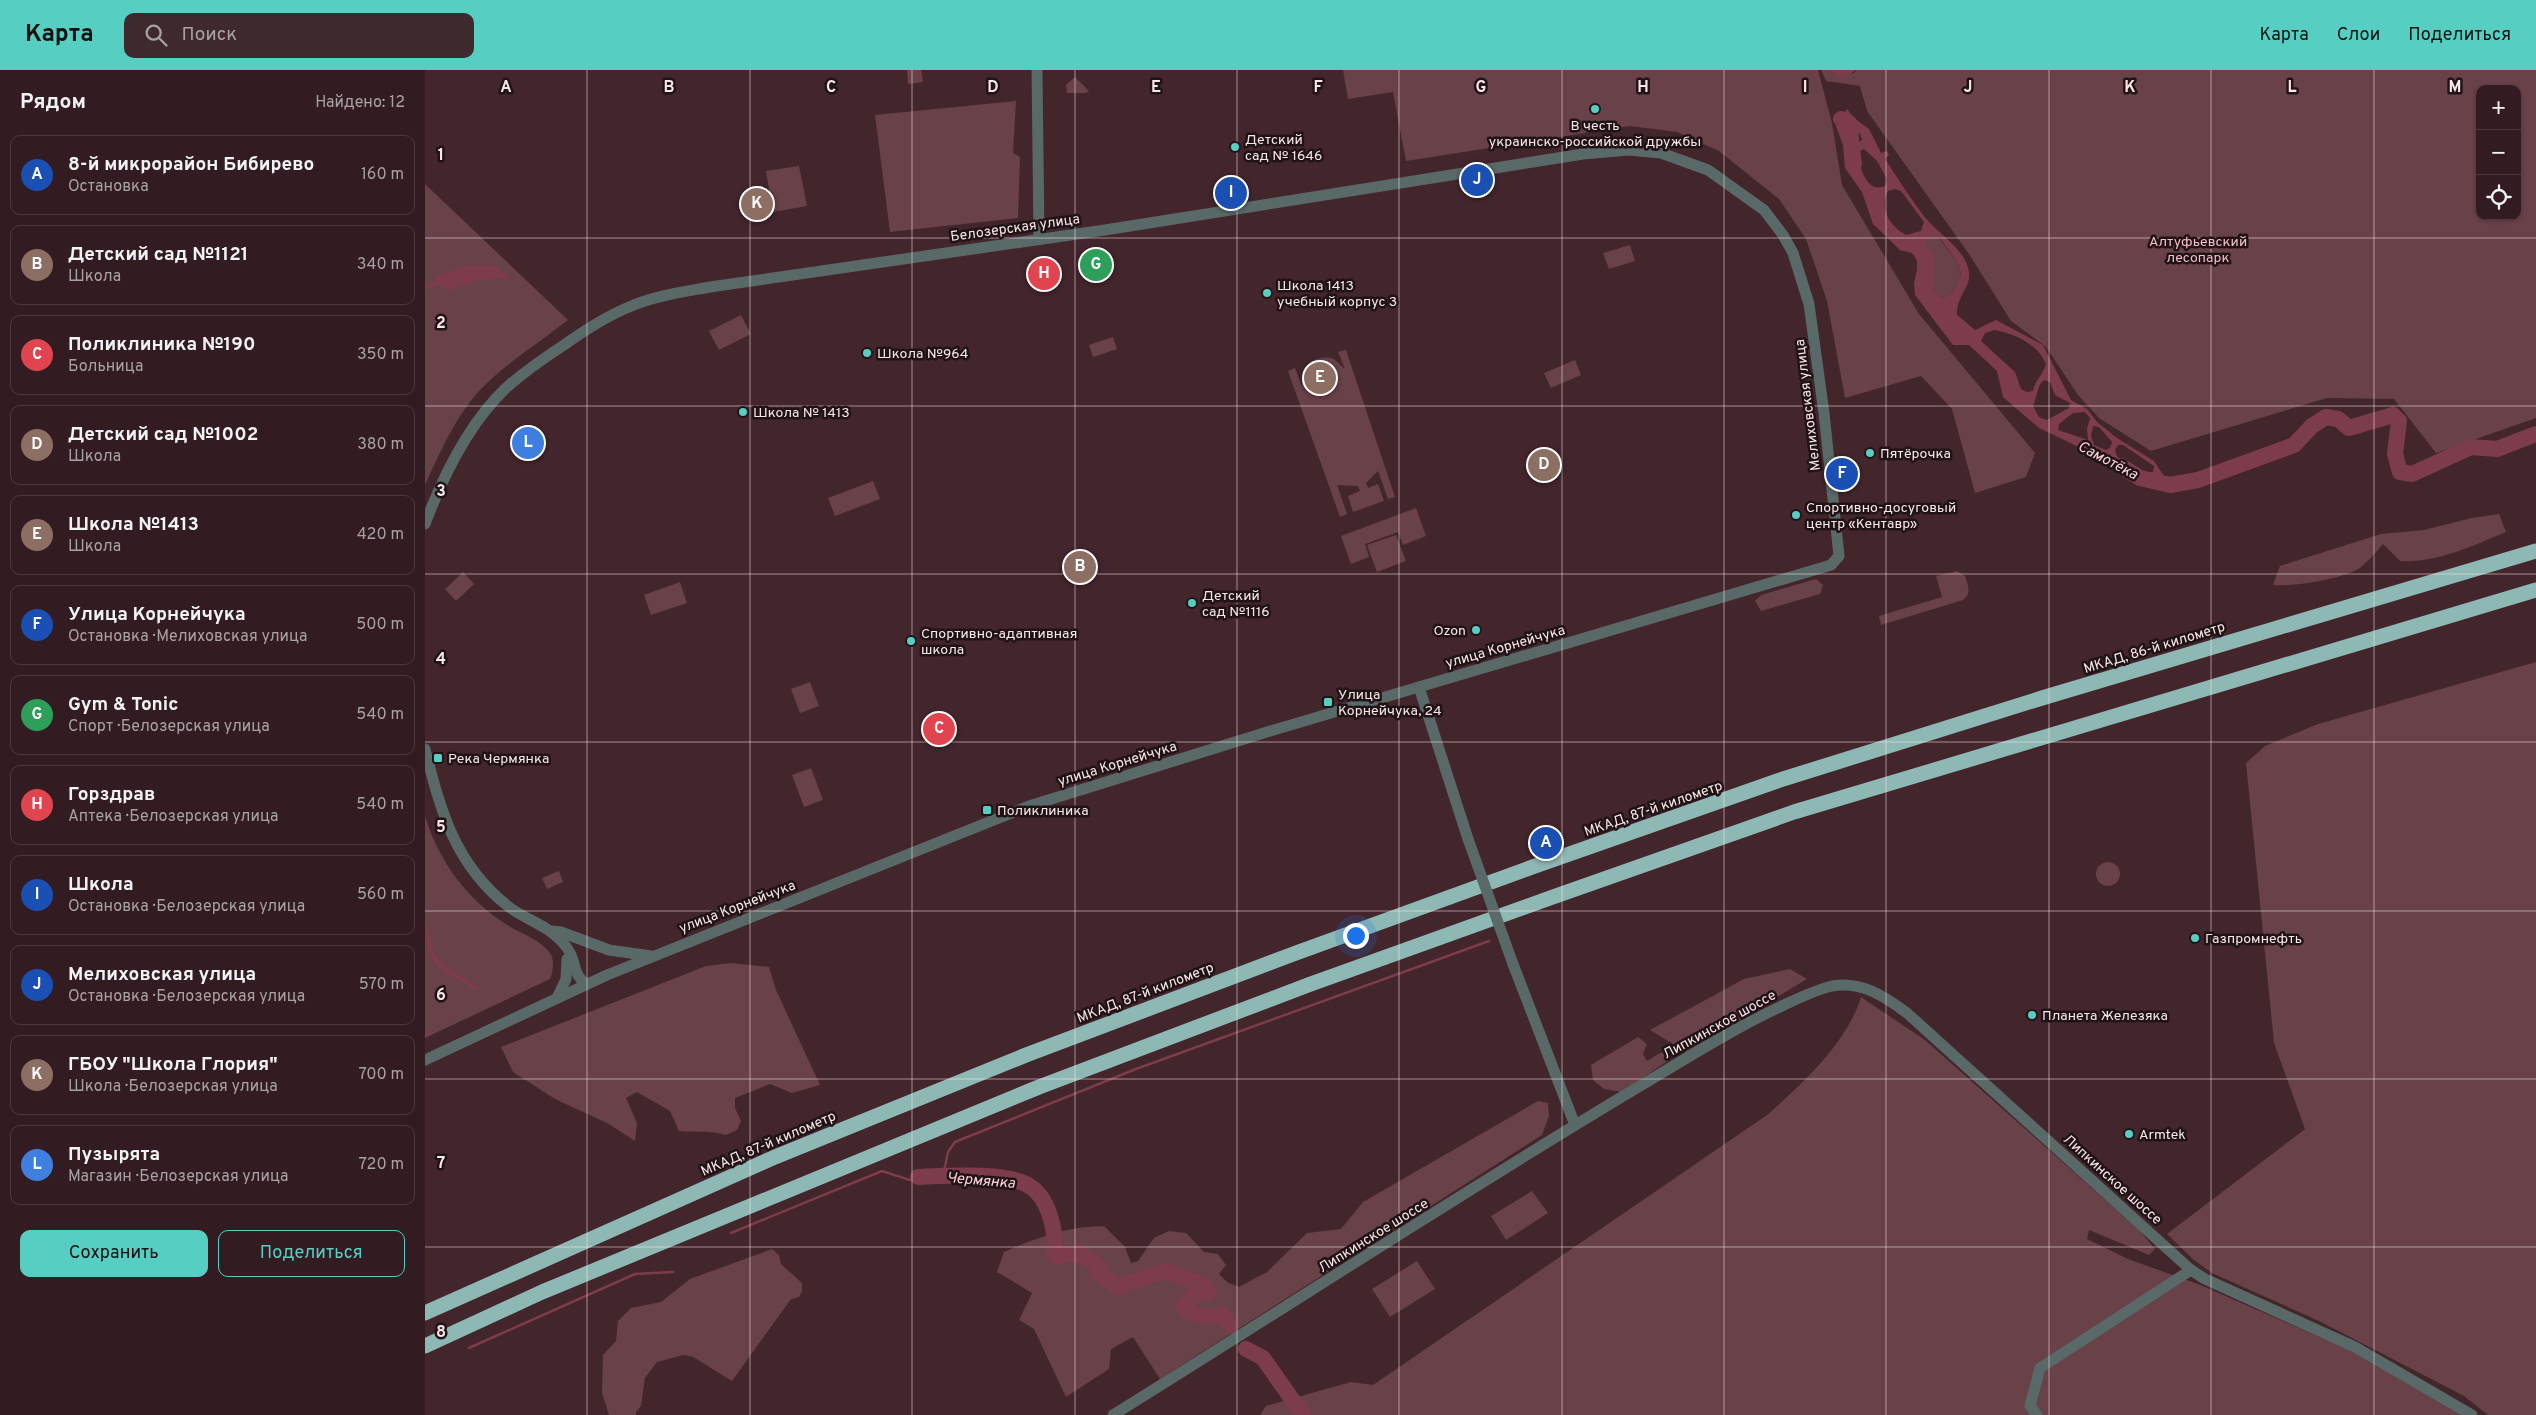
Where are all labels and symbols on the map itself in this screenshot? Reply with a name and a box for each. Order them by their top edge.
text: A [500,78,512,98]
text: B [663,78,675,98]
text: C [826,78,836,98]
text: D [987,78,999,98]
text: E [1151,78,1161,98]
text: F [1313,78,1323,98]
text: G [1476,78,1486,98]
text: H [1637,78,1649,98]
text: I [1803,78,1807,98]
text: J [1964,78,1972,98]
text: K [2124,78,2136,98]
text: L [2287,78,2297,98]
text: M [2449,78,2461,98]
marker: В честь украинско-российской дружбы [1589,103,1601,115]
place label: В честь украинско-российской дружбы [1489,118,1701,151]
place label: Детский сад № 1646 [1245,132,1322,165]
marker: Детский сад № 1646 [1229,141,1241,153]
text: 1 [438,146,444,166]
pin: J [1461,161,1493,199]
pin: I [1215,174,1247,212]
pin: K [741,185,773,223]
street label: Белозерская улица [949,211,1081,246]
park label: Алтуфьевский лесопарк [2149,234,2247,267]
pin: G [1080,246,1112,284]
pin: H [1028,255,1060,293]
place label: Школа 1413 учебный корпус 3 [1277,278,1397,311]
marker: Школа 1413 учебный корпус 3 [1261,287,1273,299]
text: 2 [436,314,446,334]
street label: Мелиховская улица [1792,338,1825,472]
place label: Школа №964 [877,346,968,363]
marker: Школа №964 [861,347,873,359]
pin: E [1304,359,1336,397]
place label: Школа № 1413 [753,405,850,422]
marker: Школа № 1413 [737,406,749,418]
pin: L [512,424,544,462]
water label: Самотёка [2074,438,2141,485]
pin: D [1528,446,1560,484]
place label: Пятёрочка [1880,446,1951,463]
marker: Пятёрочка [1864,447,1876,459]
pin: F [1826,455,1858,493]
text: 3 [436,482,446,502]
place label: Спортивно-досуговый центр «Кентавр» [1806,500,1956,533]
marker: Спортивно-досуговый центр «Кентавр» [1790,509,1802,521]
pin: B [1064,548,1096,586]
place label: Детский сад №1116 [1202,588,1270,621]
marker: Детский сад №1116 [1186,597,1198,609]
street label: МКАД, 86-й километр [2082,619,2227,678]
street label: улица Корнейчука [1444,622,1567,673]
place label: Ozon [1433,623,1466,640]
marker: Ozon [1470,624,1482,636]
place label: Спортивно-адаптивная школа [921,626,1077,659]
marker: Спортивно-адаптивная школа [905,635,917,647]
text: 4 [436,650,446,670]
place label: Улица Корнейчука, 24 [1338,687,1442,720]
marker: Улица Корнейчука, 24 [1322,696,1334,708]
pin: C [923,710,955,748]
street label: улица Корнейчука [1056,738,1179,791]
place label: Река Чермянка [448,751,549,768]
marker: Река Чермянка [432,752,444,764]
street label: МКАД, 87-й километр [1582,778,1725,841]
place label: Поликлиника [997,803,1089,820]
marker: Поликлиника [981,804,993,816]
text: 5 [436,818,446,838]
pin: A [1530,824,1562,862]
street label: улица Корнейчука [677,877,798,937]
your location [1343,923,1369,949]
place label: Газпромнефть [2205,931,2302,948]
marker: Газпромнефть [2189,932,2201,944]
street label: МКАД, 87-й километр [1075,959,1216,1027]
text: 6 [436,986,446,1006]
street label: Липкинское шоссе [1660,987,1779,1063]
place label: Планета Железяка [2042,1008,2168,1025]
marker: Планета Железяка [2026,1009,2038,1021]
street label: МКАД, 87-й километр [698,1108,839,1181]
place label: Armtek [2139,1127,2186,1144]
marker: Armtek [2123,1128,2135,1140]
street label: Липкинское шоссе [2059,1131,2165,1229]
text: 7 [437,1154,445,1174]
water label: Чермянка [946,1169,1016,1194]
street label: Липкинское шоссе [1316,1195,1432,1277]
text: 8 [436,1323,446,1343]

